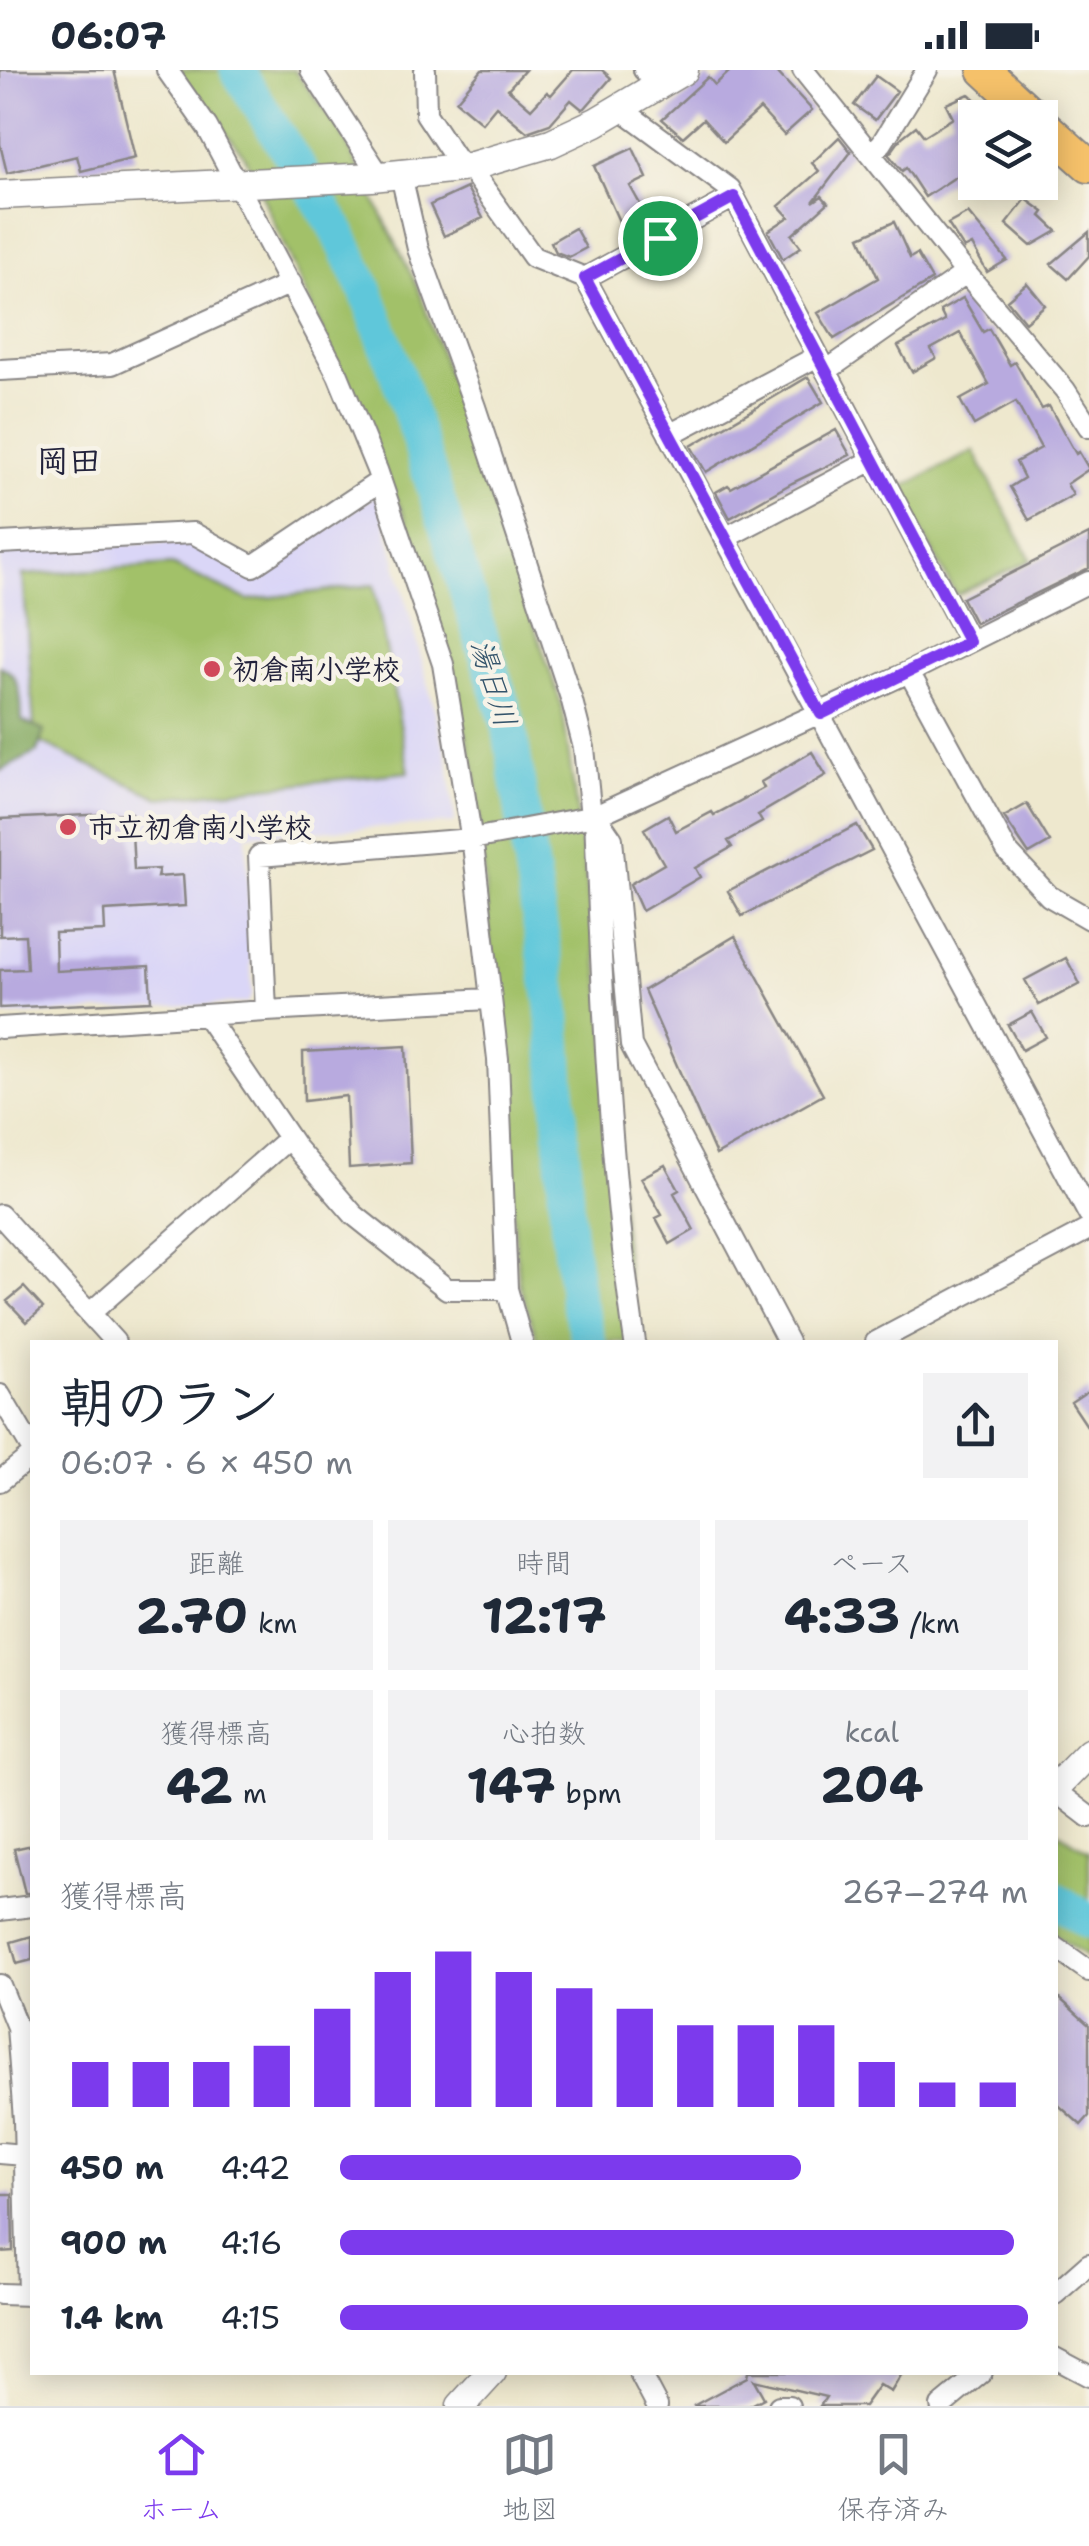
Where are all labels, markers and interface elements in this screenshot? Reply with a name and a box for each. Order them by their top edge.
text: 06:07 [50,10,166,61]
map controls [958,100,1058,200]
button: layers [958,100,1058,200]
pin [618,196,703,281]
icon: arrive [633,211,688,266]
district label: 岡田 [37,439,101,482]
water label: 湯日川 [461,634,527,732]
place label: 初倉南小学校 [232,650,400,688]
marker: 初倉南小学校 [201,658,223,680]
place label: 市立初倉南小学校 [88,808,312,846]
marker: 市立初倉南小学校 [57,816,79,838]
text: 朝のラン [60,1366,280,1440]
button: share [923,1373,1028,1478]
text: 06:07 · 6 × 450 m [60,1441,353,1484]
text: 距離 [188,1544,244,1582]
text: 時間 [516,1544,572,1582]
text: ペース [830,1544,913,1582]
text: 2.70 [135,1582,248,1649]
text: 12:17 [481,1582,607,1649]
text: 4:33 [783,1582,900,1649]
text: km [248,1604,298,1642]
text: /km [900,1604,960,1642]
text: kcal [844,1713,899,1751]
text: 獲得標高 [160,1714,272,1752]
text: 心拍数 [502,1714,586,1752]
text: 204 [820,1751,924,1818]
text: 42 [166,1752,233,1819]
text: 147 [466,1752,556,1819]
text: m [233,1774,267,1812]
text: bpm [556,1774,622,1812]
text: 267–274 m [841,1870,1028,1913]
text: 獲得標高 [60,1874,188,1917]
text: 450 m [60,2146,164,2189]
text: 4:42 [220,2146,291,2189]
text: 900 m [60,2221,167,2264]
text: 4:16 [220,2221,282,2264]
text: 1.4 km [60,2296,163,2339]
text: 4:15 [220,2296,280,2339]
tab: ホーム [140,2427,223,2528]
tab: 地図 [502,2427,558,2528]
tab: 保存済み [837,2427,949,2528]

